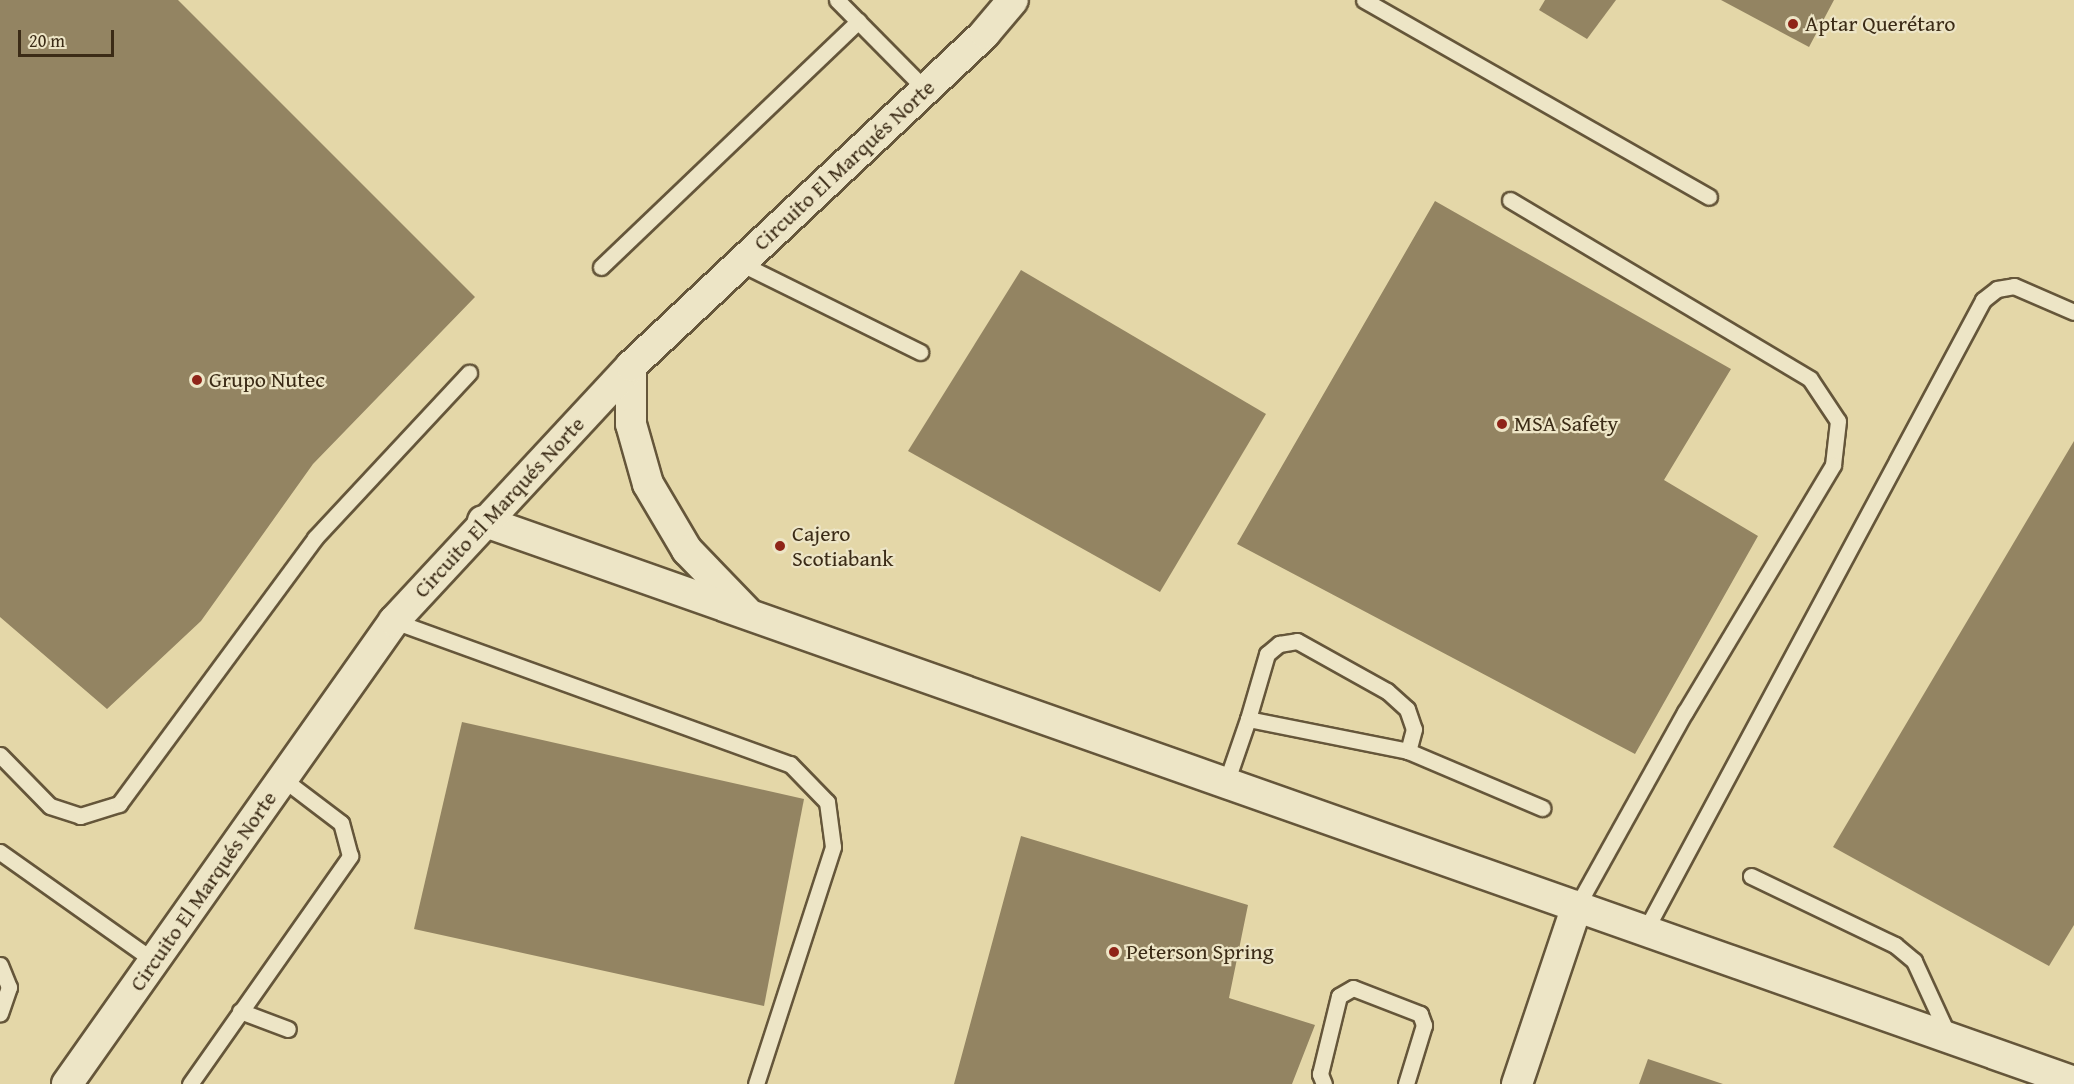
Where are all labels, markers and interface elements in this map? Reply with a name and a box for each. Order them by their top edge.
place label: Aptar Querétaro [1805,11,1955,37]
marker: Aptar Querétaro [1786,17,1800,31]
scale bar [21,18,117,56]
text: 20 m [29,27,65,54]
street label: Circuito El Marqués Norte [748,74,940,256]
place label: Grupo Nutec [209,367,325,393]
marker: Grupo Nutec [190,373,204,387]
street label: Circuito El Marqués Norte [408,411,590,603]
place label: MSA Safety [1514,411,1618,437]
marker: MSA Safety [1495,417,1509,431]
place label: Cajero Scotiabank [792,520,893,572]
marker: Cajero Scotiabank [773,539,787,553]
street label: Circuito El Marqués Norte [124,786,282,996]
place label: Peterson Spring [1126,939,1274,965]
marker: Peterson Spring [1107,945,1121,959]

